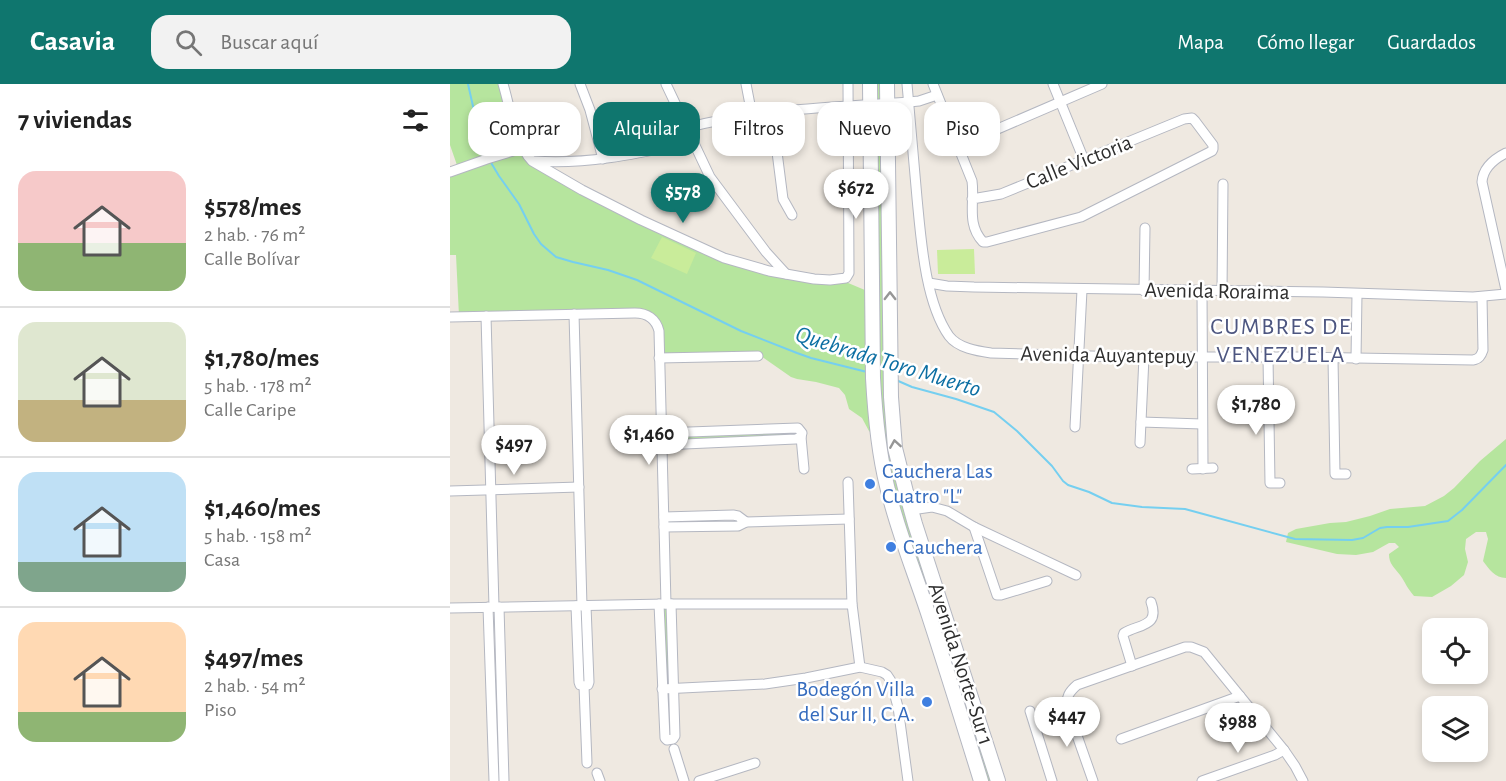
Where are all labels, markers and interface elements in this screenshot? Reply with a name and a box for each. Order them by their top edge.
search box [151,15,571,69]
icon: search [172,26,205,59]
text: Casavia [30,28,115,56]
text: Buscar aquí [220,31,318,53]
text: Mapa [1178,32,1224,53]
text: Cómo llegar [1257,32,1354,53]
text: Guardados [1387,32,1476,53]
chip: Comprar [468,102,581,156]
chip: Alquilar [593,102,700,156]
chip: Filtros [712,102,805,156]
chip: Nuevo [817,102,912,156]
chip: Piso [924,102,1000,156]
icon: filters [399,104,432,137]
text: 7 viviendas [18,107,132,133]
street label: Calle Victoria [1023,131,1135,193]
pin: $672 [820,169,892,220]
pin: $578 [647,173,719,224]
text: $672 [838,178,874,198]
text: $578 [665,182,701,202]
text: $578/mes [204,194,302,220]
icon: home [66,195,138,267]
text: 2 hab. · 76 m² [204,225,305,245]
text: Calle Bolívar [204,249,300,269]
street label: Avenida Roraima [1144,279,1290,303]
one-way arrow [884,292,896,301]
district label: CUMBRES DE VENEZUELA [1210,315,1352,367]
water label: Quebrada Toro Muerto [792,322,984,402]
street label: Avenida Auyantepuy [1020,342,1196,368]
text: $1,780/mes [204,345,319,371]
icon: home [66,346,138,418]
text: 5 hab. · 178 m² [204,376,311,396]
pin: $1,780 [1207,385,1305,436]
text: $1,780 [1231,394,1281,414]
text: Calle Caripe [204,400,296,420]
pin: $1,460 [600,415,698,466]
text: $1,460 [624,424,674,444]
pin: $497 [478,425,550,476]
text: $497 [495,434,533,454]
one-way arrow [890,440,902,449]
place label: Cauchera Las Cuatro "L" [882,460,993,507]
marker: Cauchera Las Cuatro "L" [863,477,877,491]
text: $1,460/mes [204,495,321,521]
icon: home [66,496,138,568]
text: 5 hab. · 158 m² [204,526,311,546]
place label: Cauchera [903,536,983,558]
marker: Cauchera [884,540,898,554]
text: Casa [204,550,240,570]
street label: Avenida Norte-Sur 1 [924,580,998,748]
map controls [1422,618,1488,762]
button: locate [1422,618,1488,684]
text: $497/mes [204,645,303,671]
icon: home [66,646,138,718]
text: 2 hab. · 54 m² [204,676,305,696]
place label: Bodegón Villa del Sur II, C.A. [796,678,915,725]
marker: Bodegón Villa del Sur II, C.A. [920,695,934,709]
button: layers [1422,696,1488,762]
pin: $447 [1031,697,1103,748]
text: Piso [204,700,236,720]
pin: $988 [1202,703,1274,754]
text: $447 [1048,706,1086,726]
text: $988 [1219,712,1257,732]

